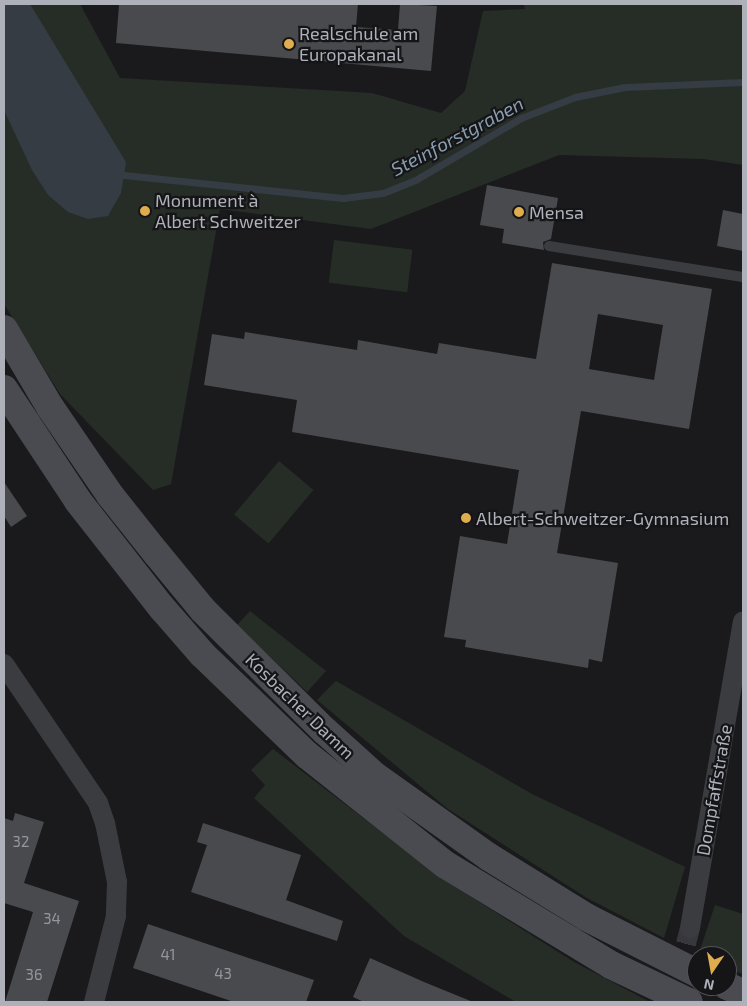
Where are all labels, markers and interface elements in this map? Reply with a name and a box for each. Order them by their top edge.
place label: Realschule am Europakanal [299,23,418,66]
marker: Realschule am Europakanal [283,38,295,50]
water label: Steinforstgraben [387,91,527,181]
place label: Monument à Albert Schweitzer [155,190,301,232]
place label: Mensa [529,201,584,223]
marker: Monument à Albert Schweitzer [139,205,151,217]
marker: Mensa [513,206,525,218]
place label: Albert-Schweitzer-Gymnasium [476,507,729,529]
marker: Albert-Schweitzer-Gymnasium [460,512,472,524]
street label: Kosbacher Damm [241,648,359,764]
street label: Dompfaffstraße [692,723,736,857]
house number: 32 [13,833,29,851]
house number: 34 [43,910,61,928]
house number: 41 [160,946,176,964]
north arrow [687,946,737,996]
house number: 43 [214,965,232,983]
house number: 36 [26,966,42,984]
text: N [702,976,716,995]

